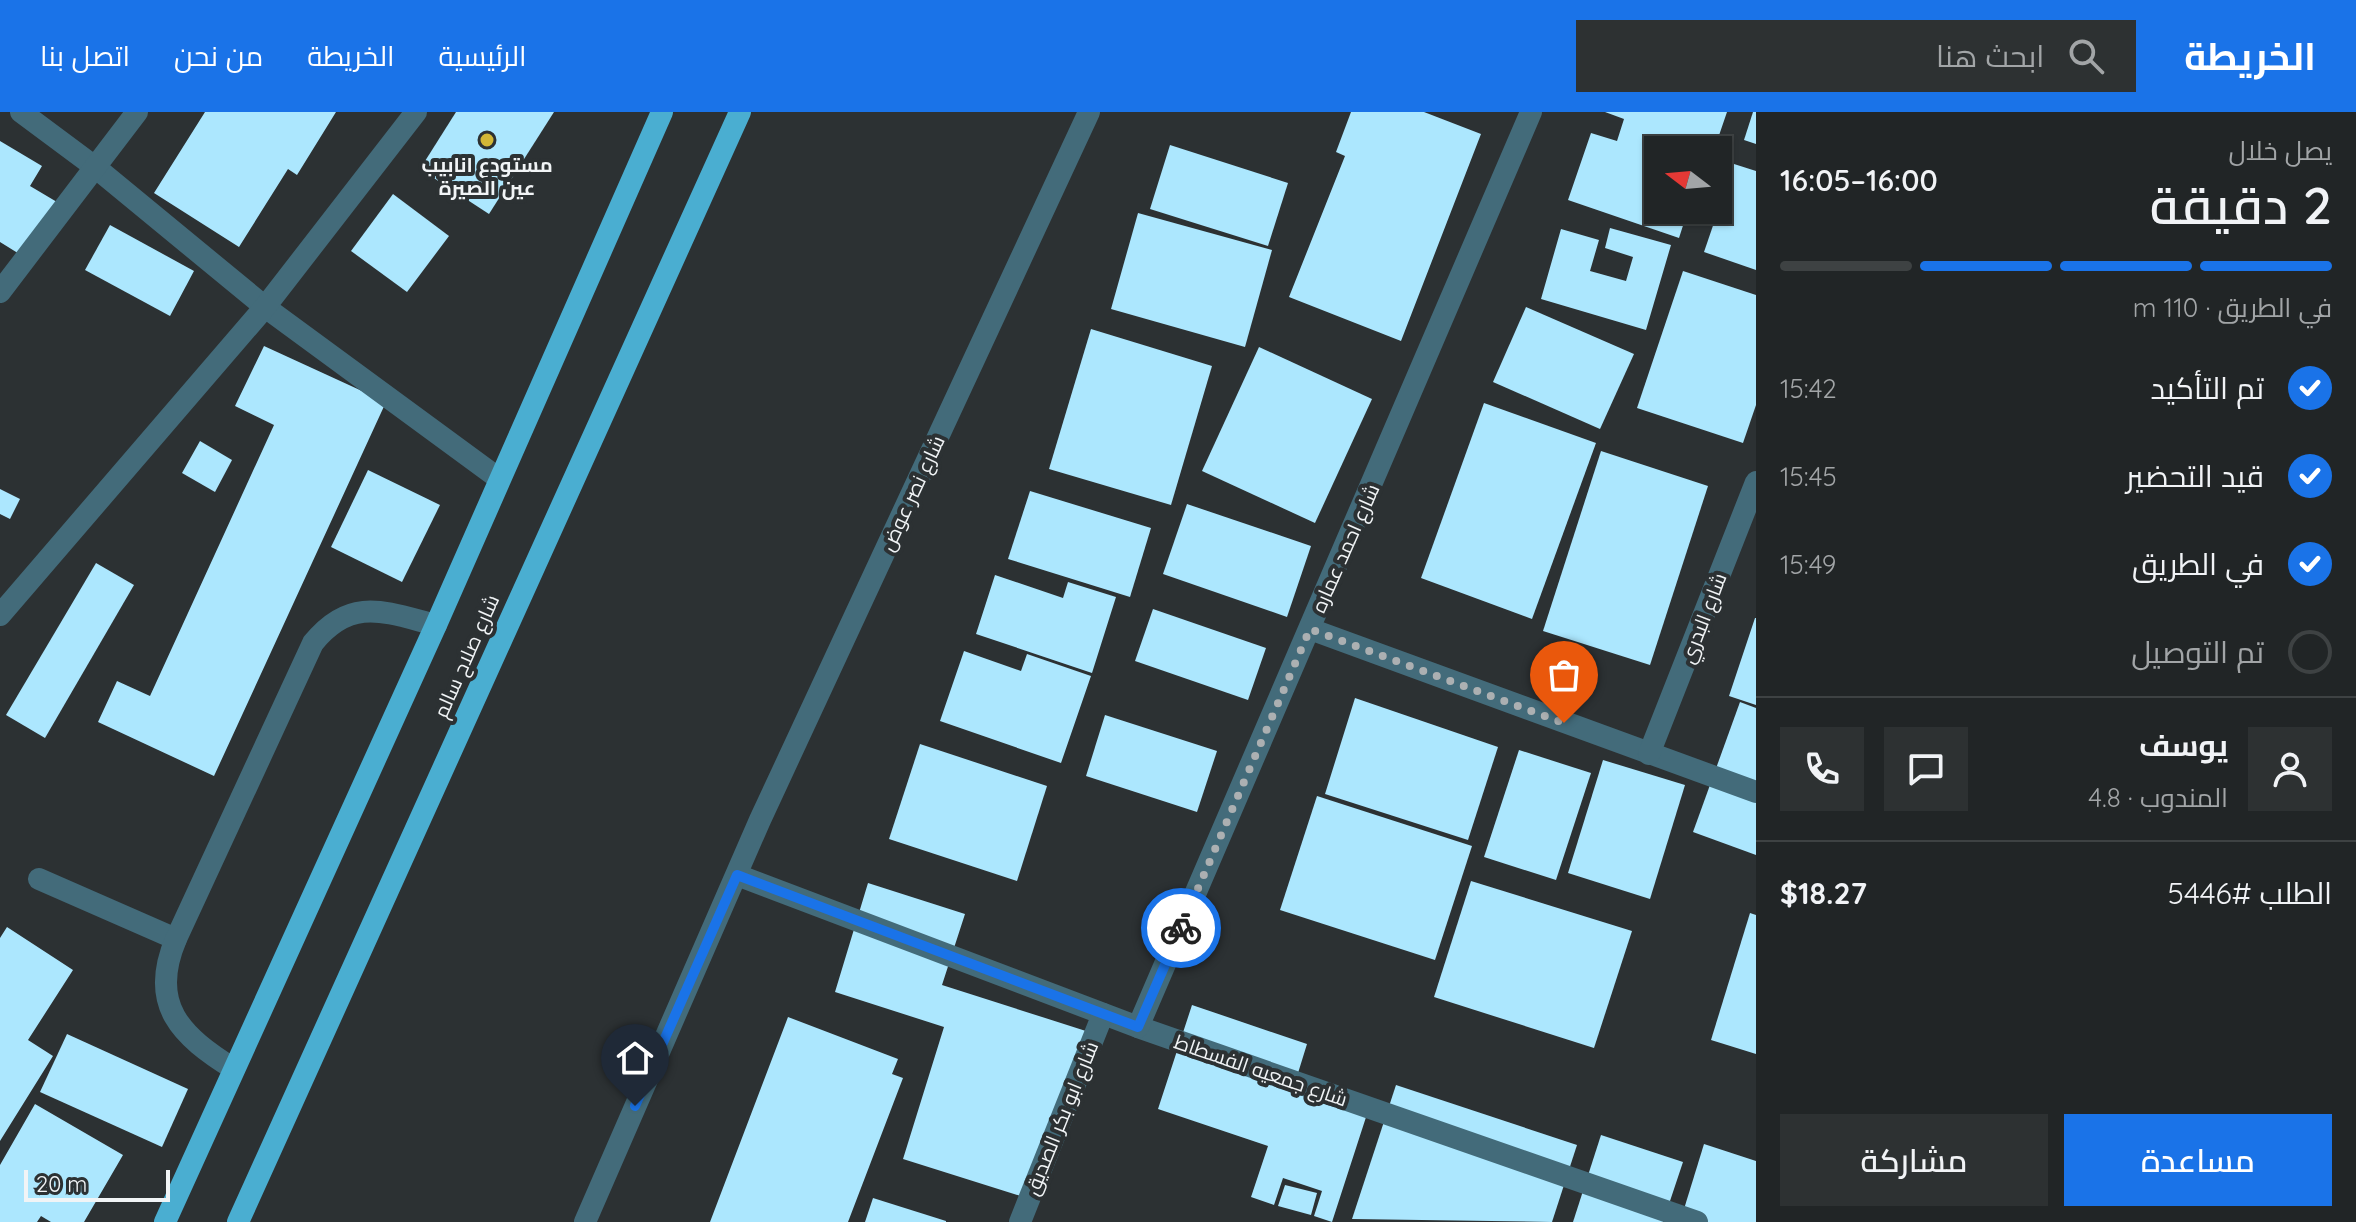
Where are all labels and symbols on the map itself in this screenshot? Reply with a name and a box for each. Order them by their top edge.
marker: مستودع انابيب عين الصيرة [478,131,496,149]
north arrow [1644,136,1732,224]
place label: مستودع انابيب عين الصيرة [421,152,553,200]
street label: شارع نصر عوض [874,431,951,556]
street label: شارع احمد عماره [1305,480,1386,617]
street label: شارع البدري [1674,569,1735,668]
street label: شارع صلاح سالم [428,591,506,722]
pin [1530,641,1598,723]
courier [1141,888,1221,968]
pin [601,1024,669,1106]
street label: شارع جمعيه الفسطاط [1170,1029,1351,1113]
street label: شارع ابو بكر الصديق [1019,1037,1105,1199]
scale bar [24,1166,170,1202]

